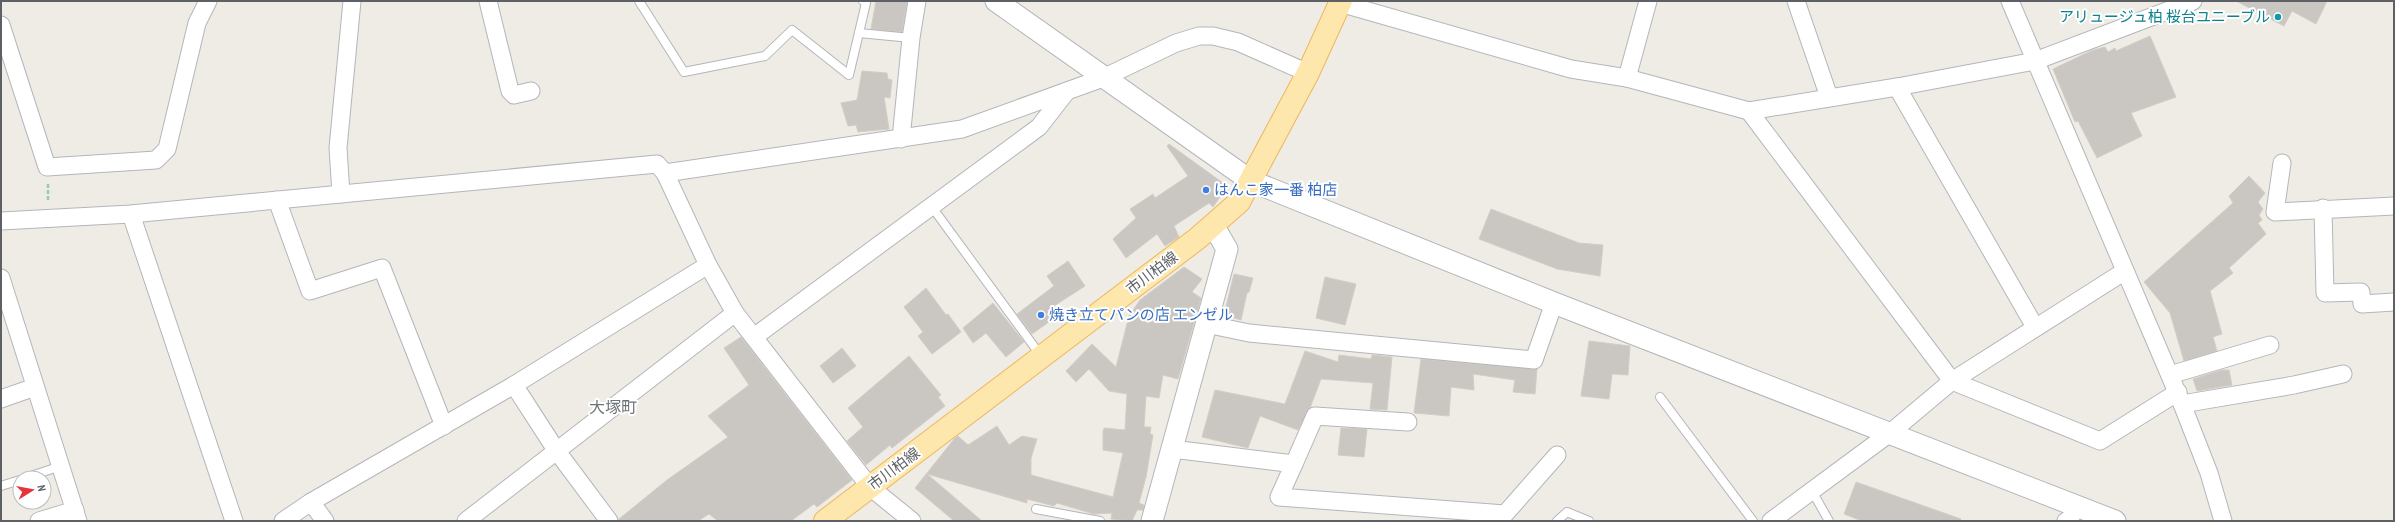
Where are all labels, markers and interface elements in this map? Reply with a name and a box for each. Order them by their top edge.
place label: アリュージュ柏 桜台ユニーブル [2059,7,2270,26]
marker: アリュージュ柏 桜台ユニーブル [2273,12,2283,22]
place label: はんこ家一番 柏店 [1214,180,1337,199]
marker: はんこ家一番 柏店 [1201,185,1211,195]
street label: 市川柏線 [1122,247,1181,298]
place label: 焼き立てパンの店 エンゼル [1049,305,1233,324]
marker: 焼き立てパンの店 エンゼル [1036,310,1046,320]
district label: 大塚町 [589,397,637,417]
street label: 市川柏線 [864,443,923,494]
north arrow [12,470,52,510]
text: N [34,484,49,492]

